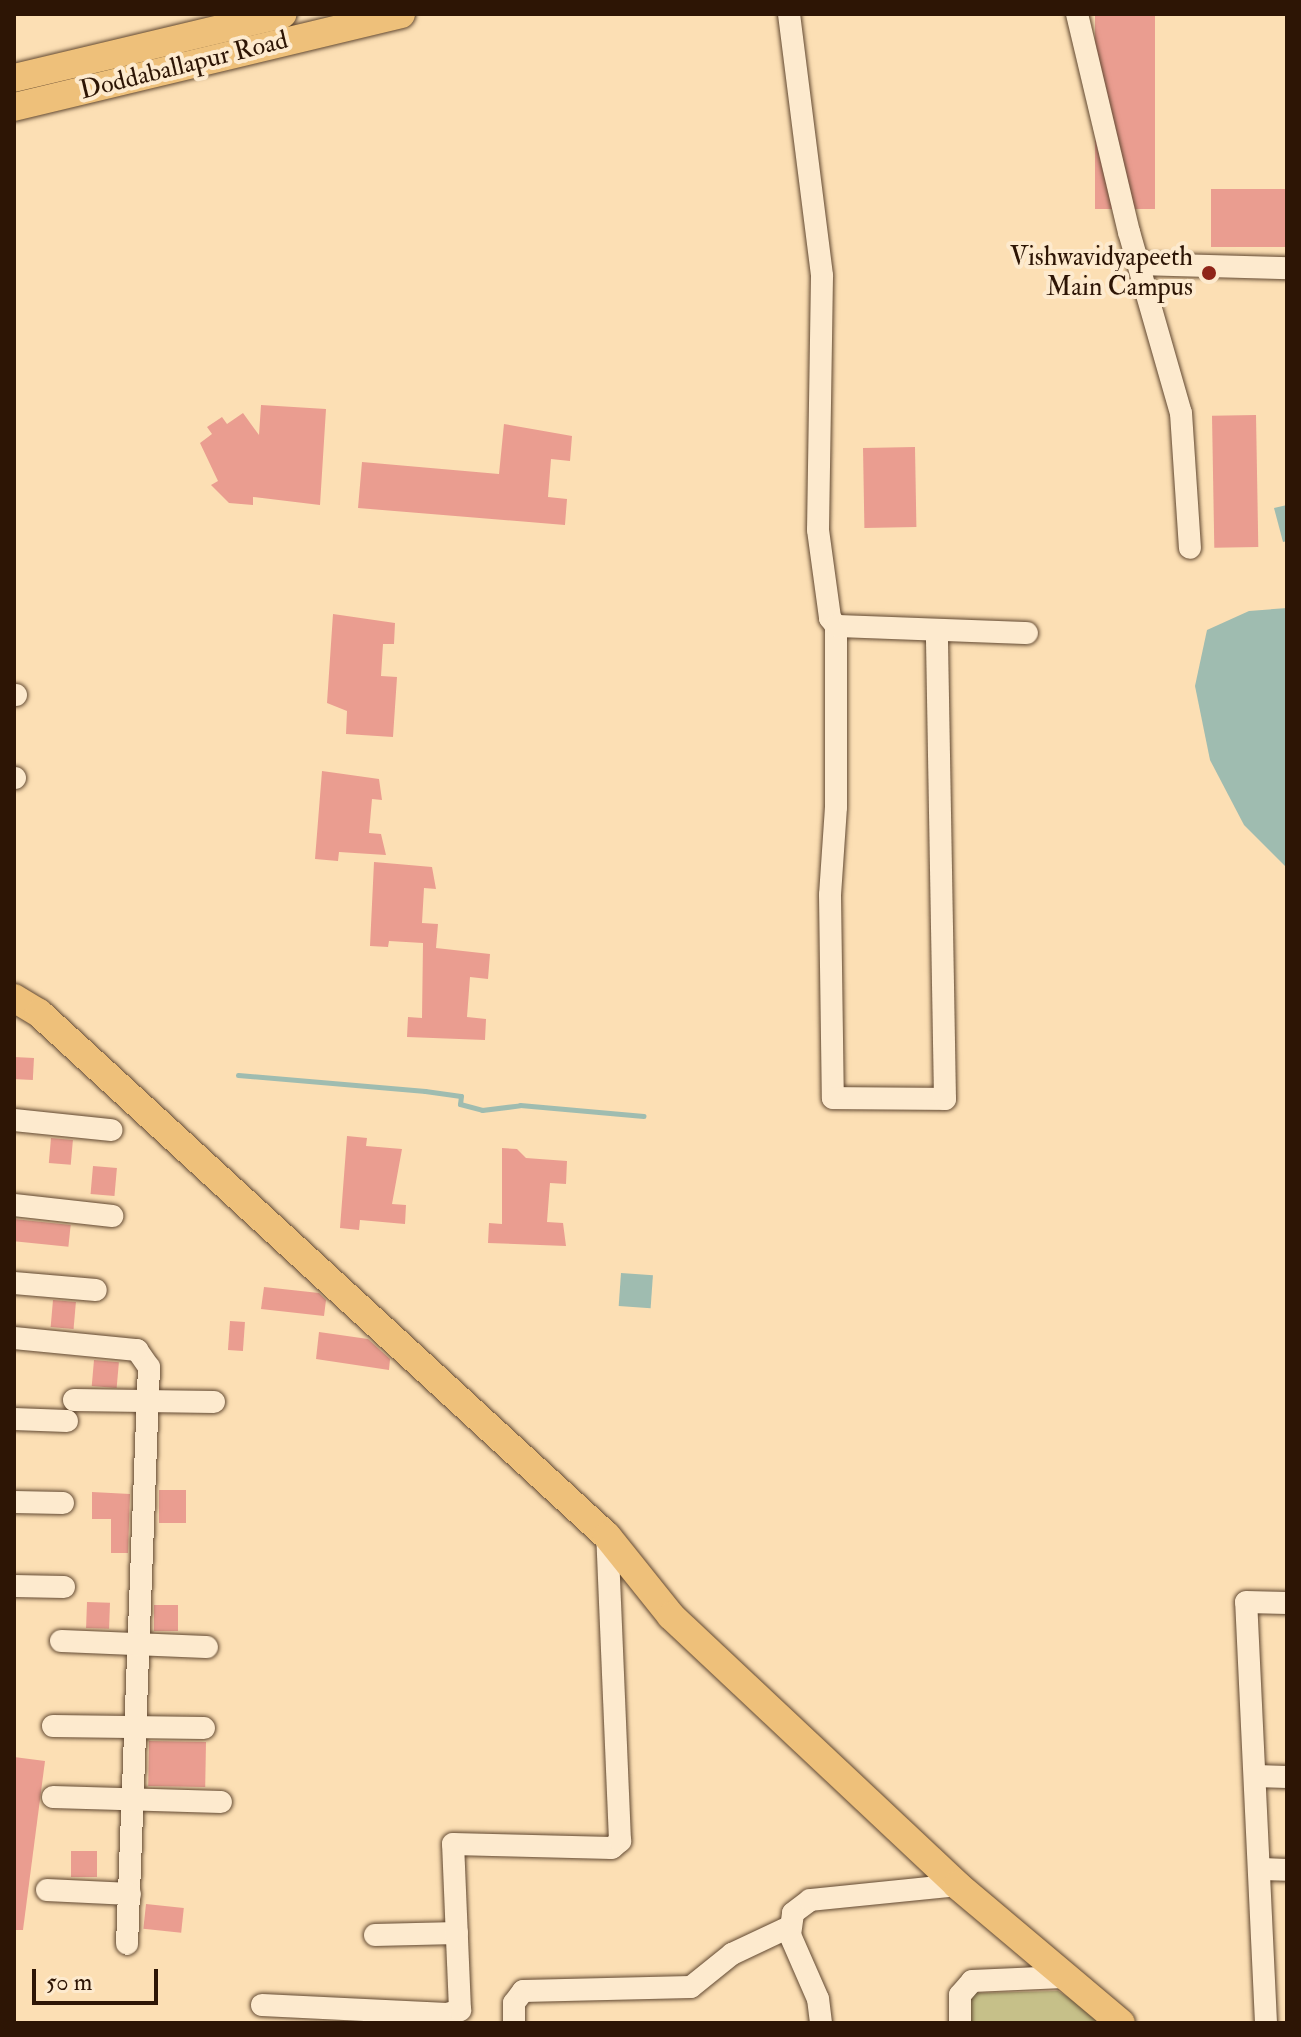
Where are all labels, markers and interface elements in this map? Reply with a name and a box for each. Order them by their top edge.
street label: Doddaballapur Road [77,25,291,107]
place label: Vishwavidyapeeth Main Campus [1010,242,1193,304]
marker: Vishwavidyapeeth Main Campus [1200,264,1218,282]
scale bar [36,1953,162,2003]
text: 50 m [46,1967,92,1998]

